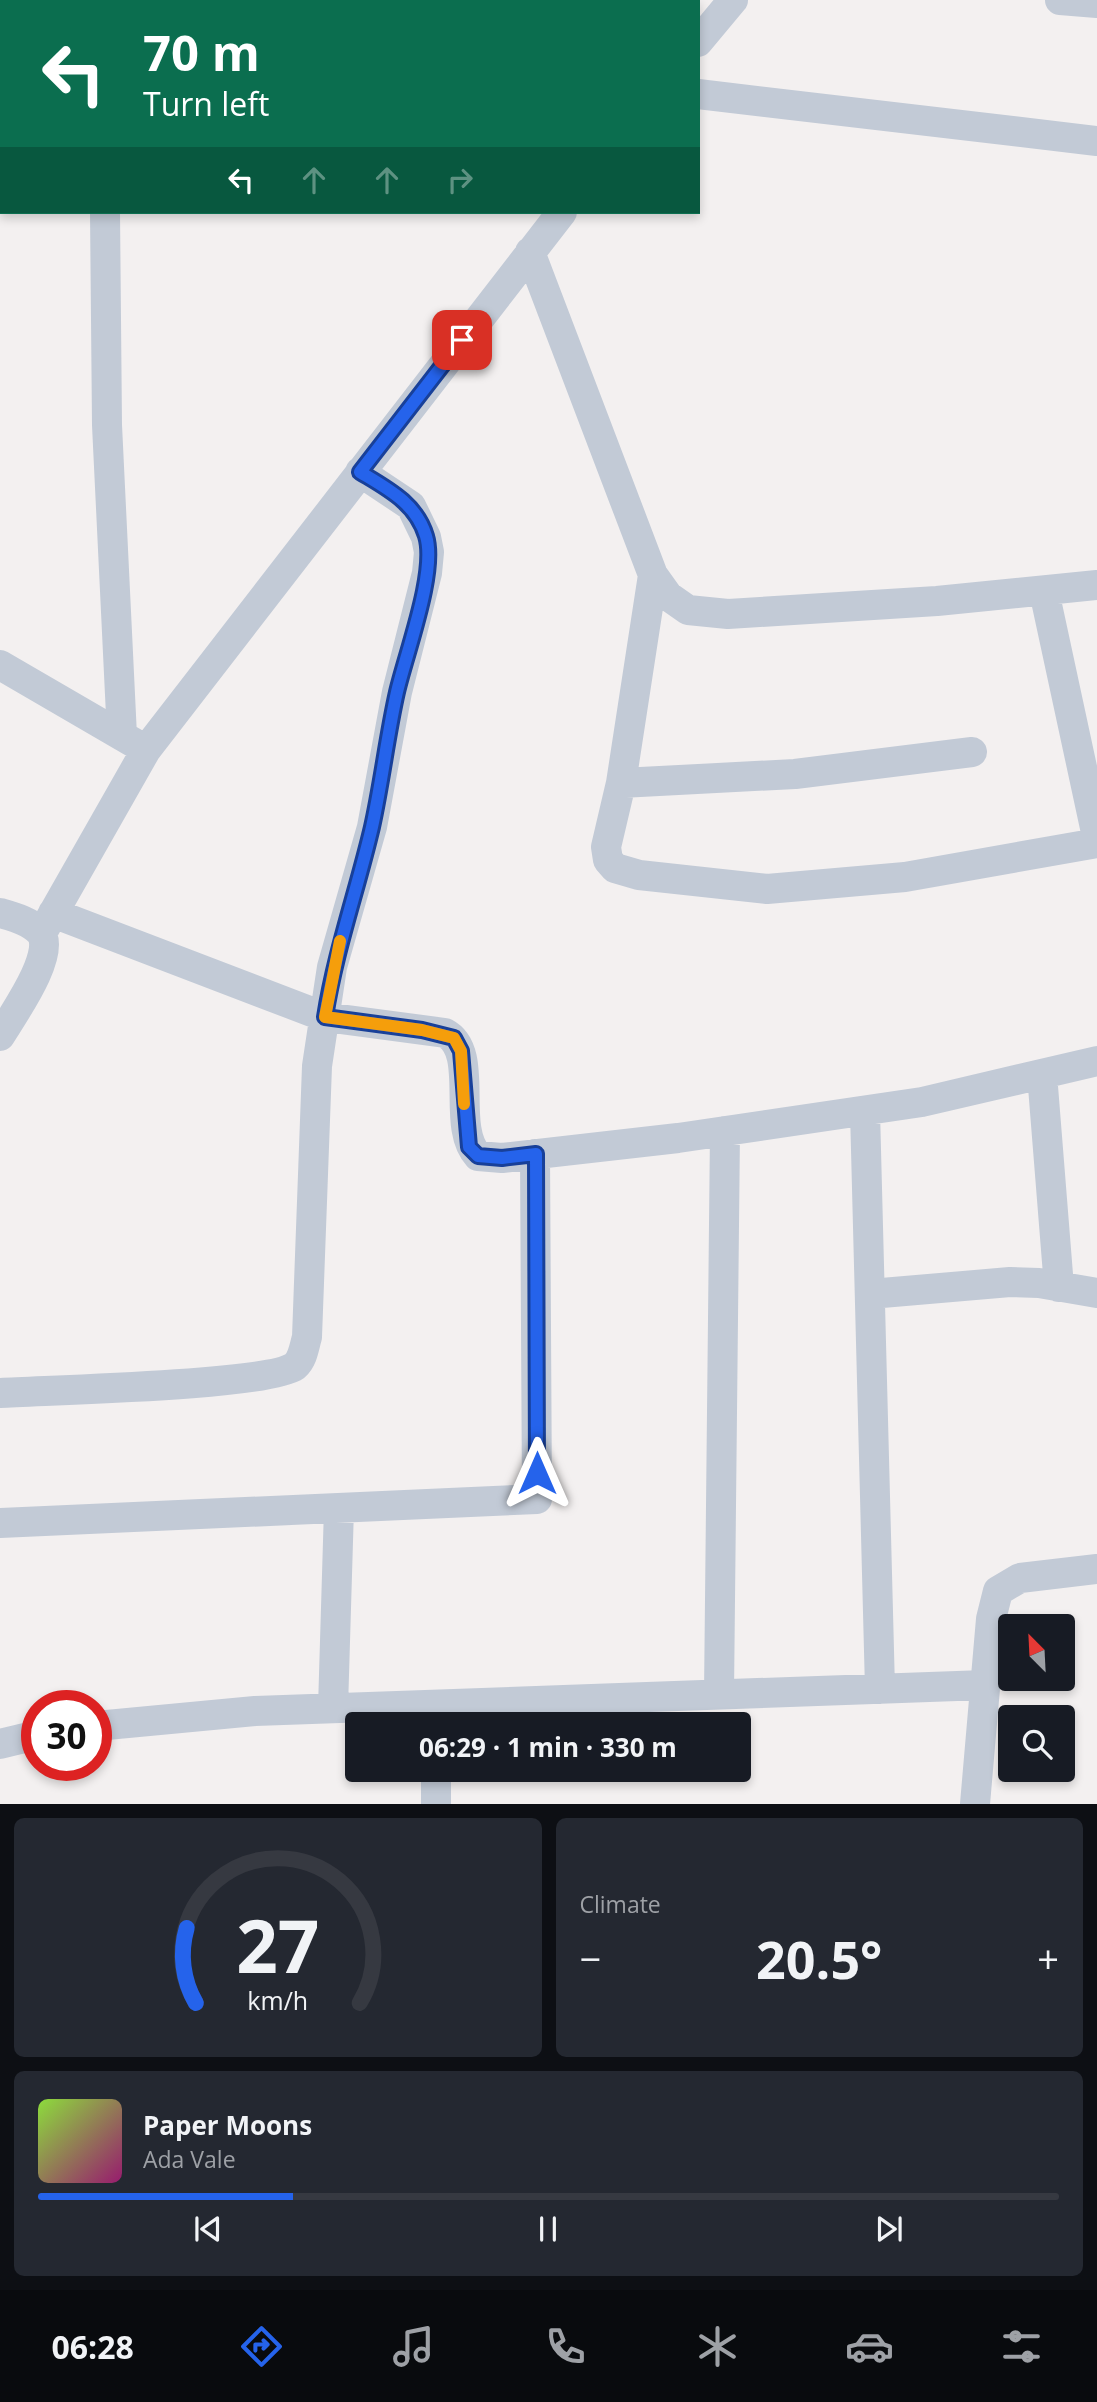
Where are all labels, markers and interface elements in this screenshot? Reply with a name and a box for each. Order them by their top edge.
text: 70 m [143,19,260,85]
icon: left [28,28,119,119]
text: Turn left [143,82,269,125]
icon: left [222,161,260,199]
icon: ahead [295,161,333,199]
icon: ahead [368,161,406,199]
icon: right [441,161,479,199]
pin [432,310,492,370]
icon: arrive [443,321,481,359]
position arrow [500,1436,574,1510]
north arrow [998,1614,1074,1690]
map controls [998,1614,1075,1782]
speed limit sign: 30 [21,1690,112,1781]
button: search [998,1705,1075,1782]
text: 06:29 · 1 min · 330 m [419,1729,677,1765]
text: Climate [580,1888,661,1920]
text: 27 [236,1896,319,1995]
text: 20.5° [756,1923,882,1994]
text: − [580,1932,601,1984]
text: + [1037,1932,1059,1984]
text: km/h [247,1983,308,2017]
text: Paper Moons [143,2107,312,2143]
text: Ada Vale [143,2143,236,2175]
icon: previous [189,2210,227,2248]
icon: pause [529,2210,567,2248]
icon: next [870,2210,908,2248]
icon: directions [237,2322,286,2371]
icon: music [389,2322,438,2371]
icon: phone [541,2322,590,2371]
icon: climate [693,2322,742,2371]
icon: car [845,2322,894,2371]
icon: filters [997,2322,1046,2371]
text: 06:28 [51,2325,134,2368]

